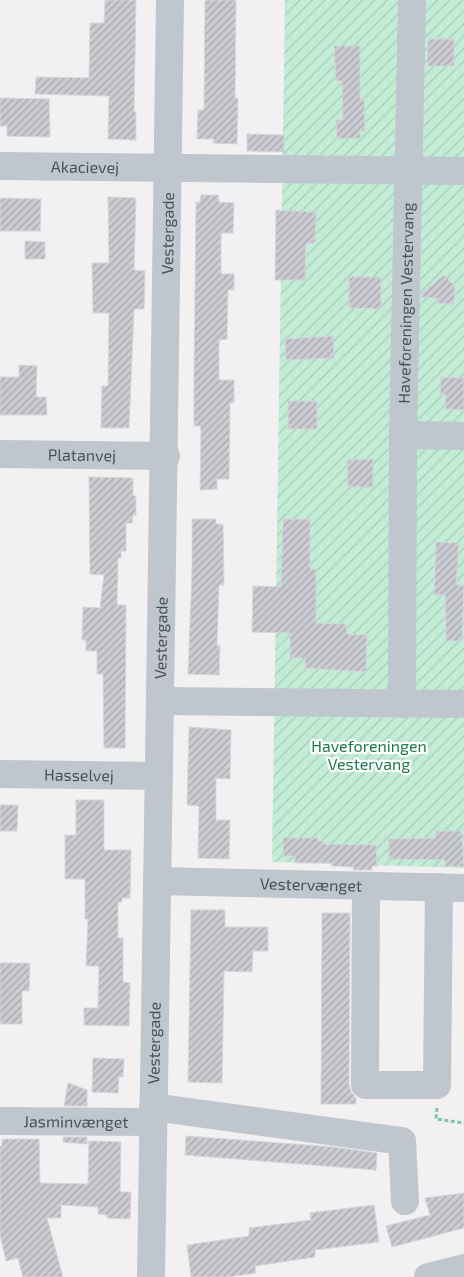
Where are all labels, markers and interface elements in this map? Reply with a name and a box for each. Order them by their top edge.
street label: Akacievej [51,157,119,177]
street label: Vestergade [157,192,177,274]
street label: Haveforeningen Vestervang [394,202,417,404]
street label: Platanvej [48,445,116,465]
street label: Vestergade [150,597,171,679]
park label: Haveforeningen Vestervang [311,736,427,773]
street label: Hasselvej [44,765,114,785]
street label: Vestervænget [260,873,362,895]
street label: Vestergade [143,1002,164,1084]
street label: Jasminvænget [23,1111,129,1131]

